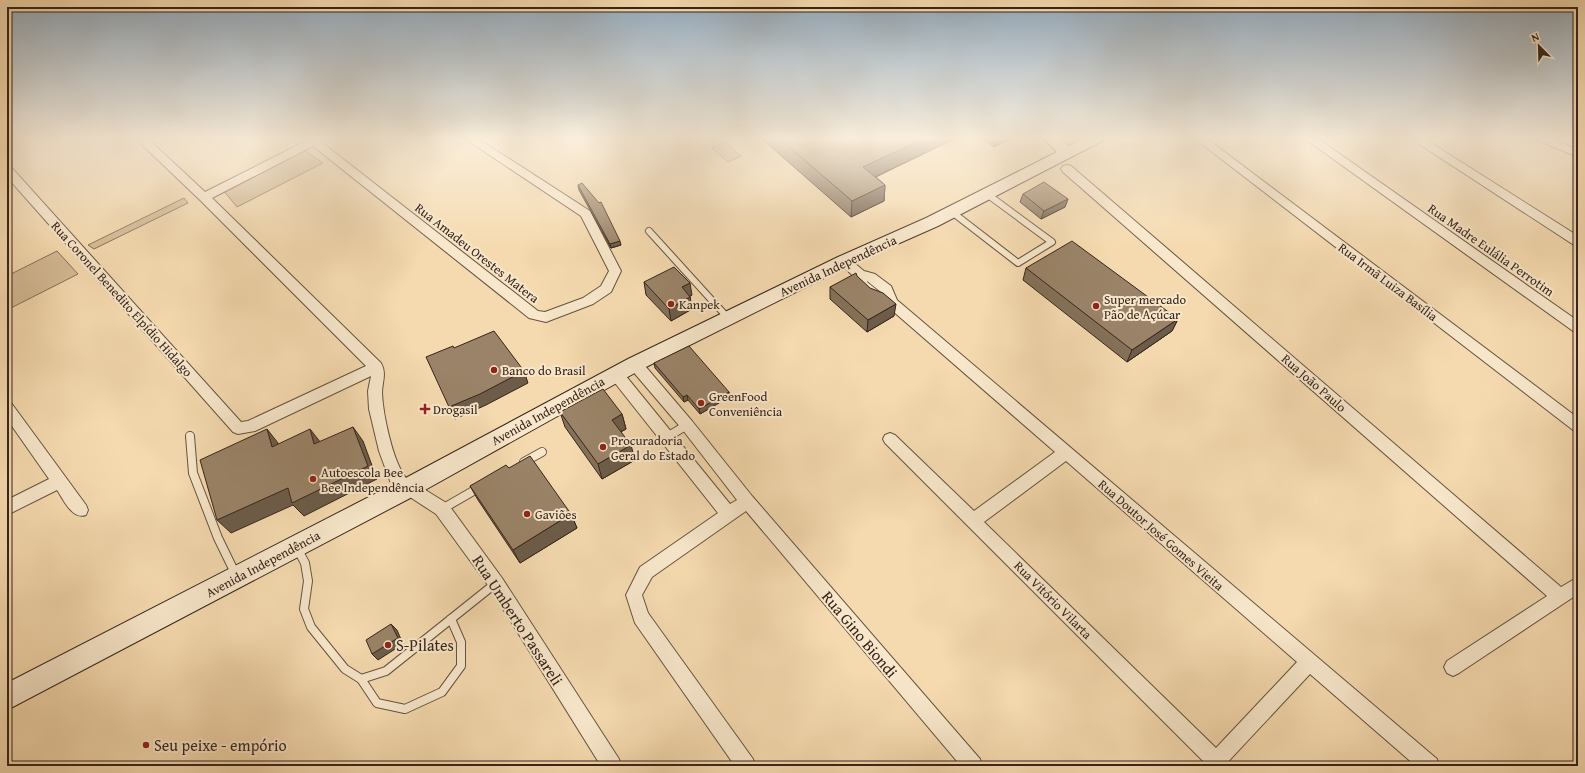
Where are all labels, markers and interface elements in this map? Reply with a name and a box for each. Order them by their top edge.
north arrow [1519,26,1559,66]
text: N [1529,28,1542,46]
street label: Rua Amadeu Orestes Matera [411,198,544,308]
street label: Rua Madre Eulália Perrotim [1424,199,1558,301]
street label: Rua Coronel Benedito Elpídio Hidalgo [47,217,197,381]
street label: Avenida Independência [776,230,900,301]
street label: Rua Irmã Luiza Basília [1334,238,1442,326]
place label: Super mercado Pão de Açúcar [1104,290,1186,324]
place label: Kanpek [679,295,720,314]
marker: Kanpek [666,299,676,309]
marker: Super mercado Pão de Açúcar [1091,301,1101,311]
street label: Rua João Paulo [1277,349,1351,417]
place label: Banco do Brasil [502,361,586,380]
marker: Banco do Brasil [489,365,499,375]
street label: Avenida Independência [488,371,609,450]
place label: GreenFood Conveniência [709,387,783,421]
marker: GreenFood Conveniência [696,398,706,408]
place label: Drogasil [433,400,478,419]
marker: Drogasil [420,404,430,414]
place label: Procuradoria Geral do Estado [611,431,695,465]
marker: Procuradoria Geral do Estado [598,442,608,452]
place label: Autoescola Bee Bee Independência [321,463,425,497]
marker: Autoescola Bee Bee Independência [308,474,318,484]
street label: Rua Doutor José Gomes Vieita [1094,475,1229,596]
place label: Gaviões [535,505,577,524]
marker: Gaviões [522,509,532,519]
street label: Avenida Independência [202,525,324,602]
street label: Rua Umberto Passareli [467,550,570,691]
street label: Rua Vitório Vilarta [1010,557,1097,644]
street label: Rua Gino Biondi [816,585,904,683]
place label: S-Pilates [396,633,454,657]
marker: S-Pilates [383,640,393,650]
place label: Seu peixe - empório [154,733,287,757]
marker: Seu peixe - empório [141,740,151,750]

